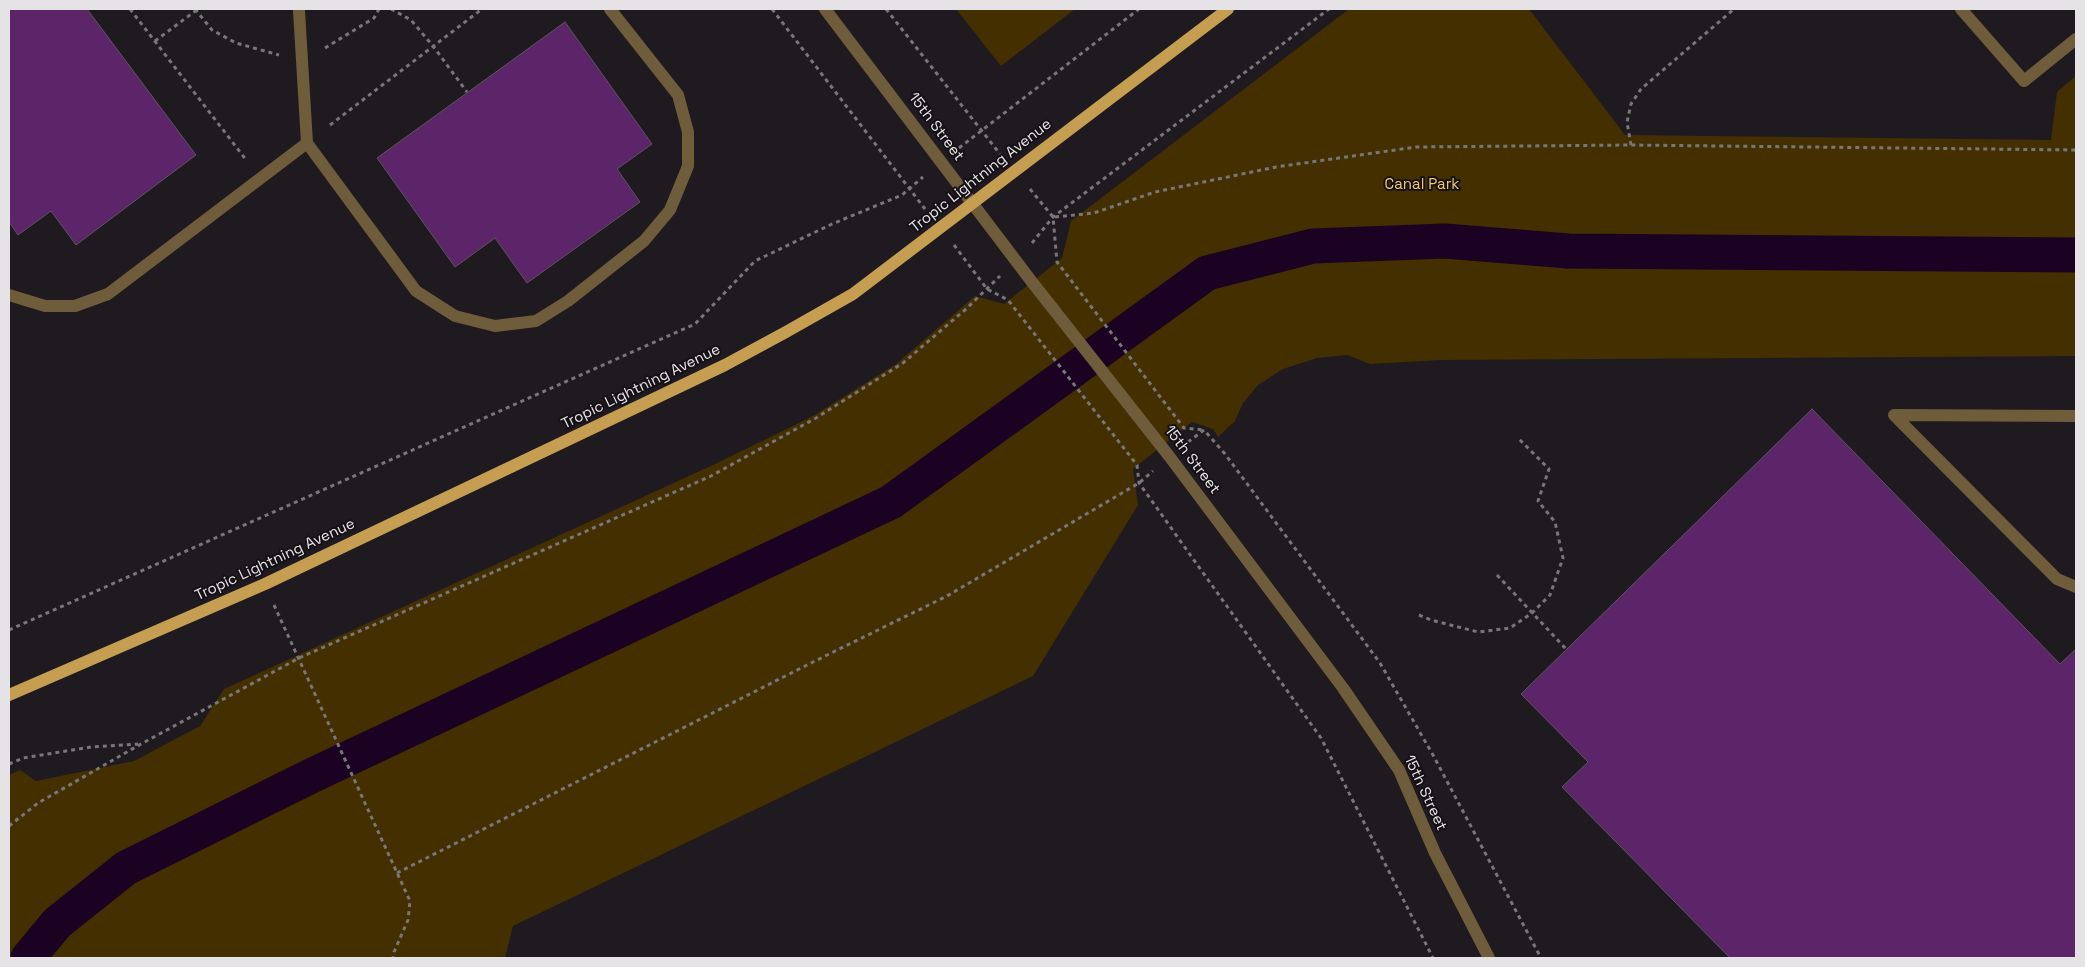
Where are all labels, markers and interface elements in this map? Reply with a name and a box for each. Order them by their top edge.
street label: 15th Street [904,89,968,165]
street label: Tropic Lightning Avenue [907,115,1055,237]
park label: Canal Park [1385,176,1459,194]
street label: Tropic Lightning Avenue [559,341,723,433]
street label: 15th Street [1160,422,1224,498]
street label: Tropic Lightning Avenue [192,515,358,605]
street label: 15th Street [1400,752,1450,834]

